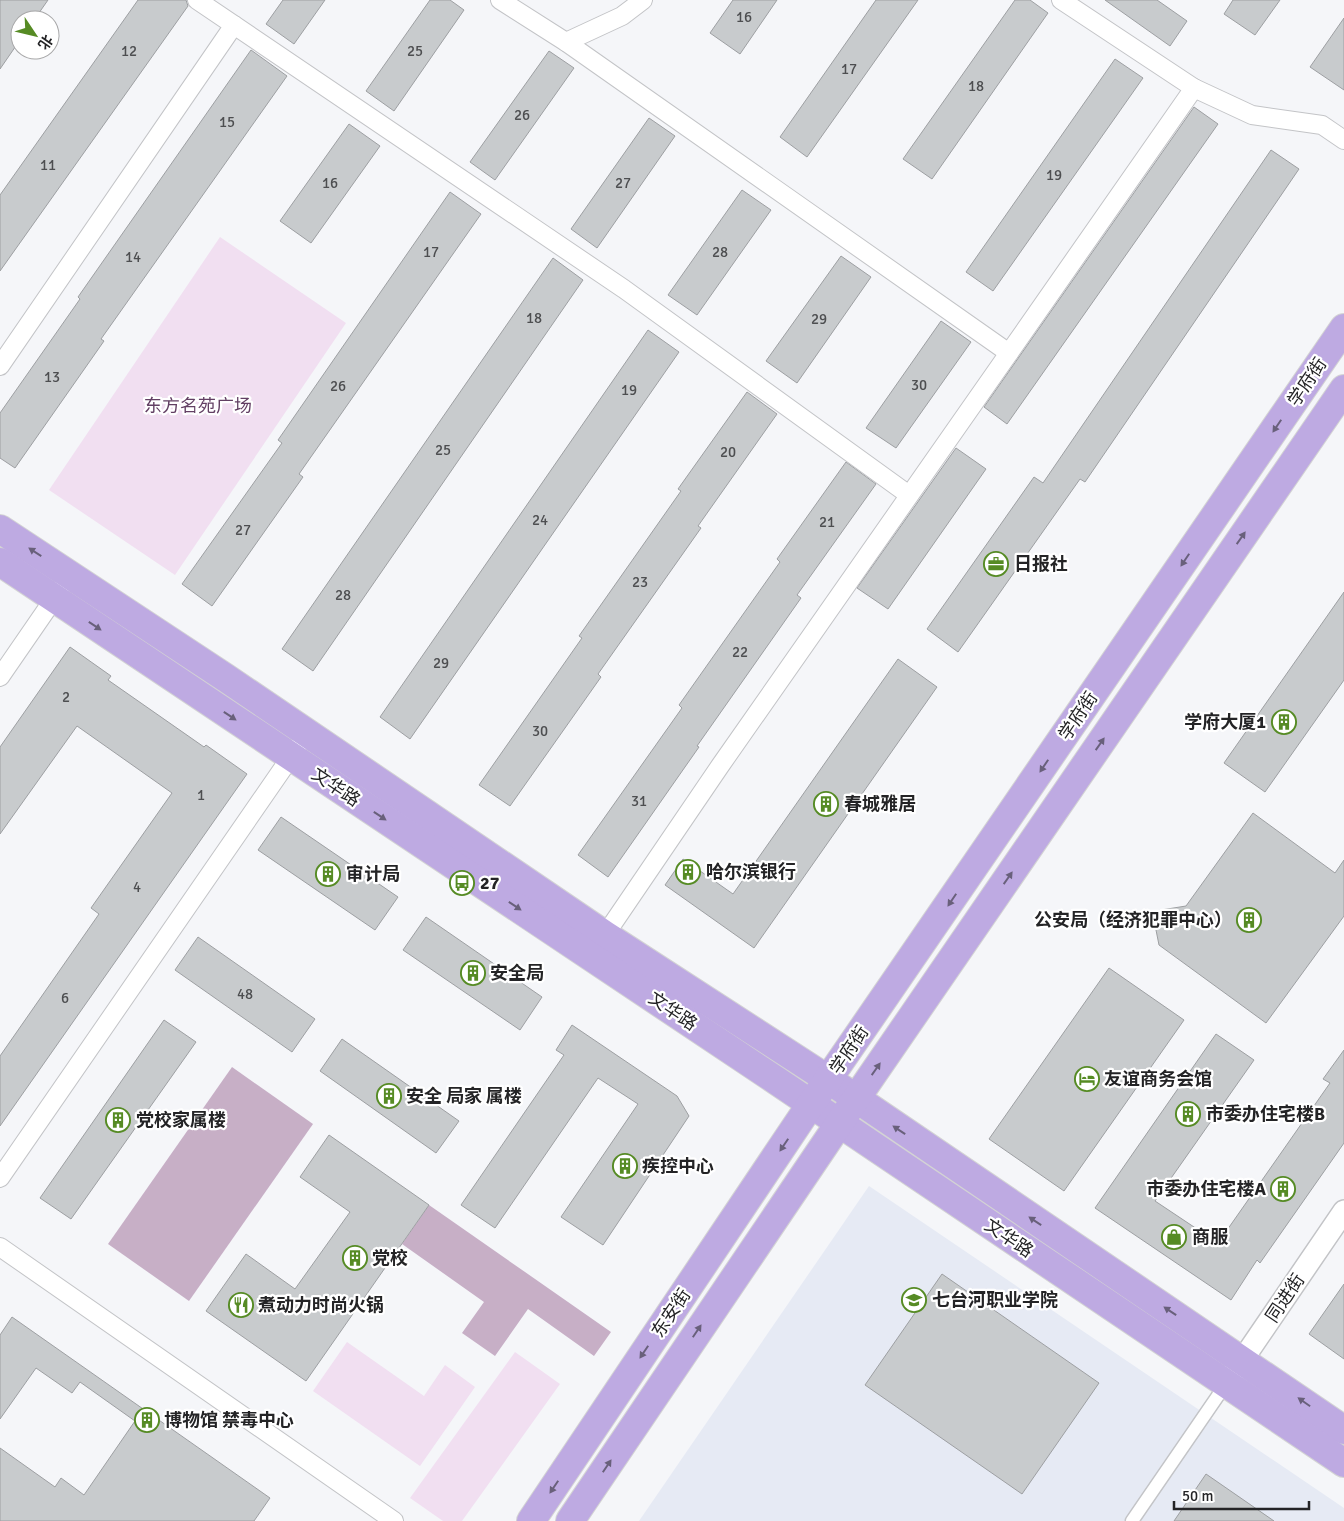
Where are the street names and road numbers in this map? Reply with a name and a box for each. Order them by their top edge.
street label: 学府街 [1283,353,1331,411]
street label: 学府街 [1054,687,1102,745]
street label: 文华路 [307,763,365,811]
street label: 文华路 [644,987,702,1035]
street label: 学府街 [825,1021,873,1079]
street label: 文华路 [980,1214,1038,1262]
street label: 同进街 [1261,1269,1309,1327]
street label: 东安街 [647,1284,695,1342]

